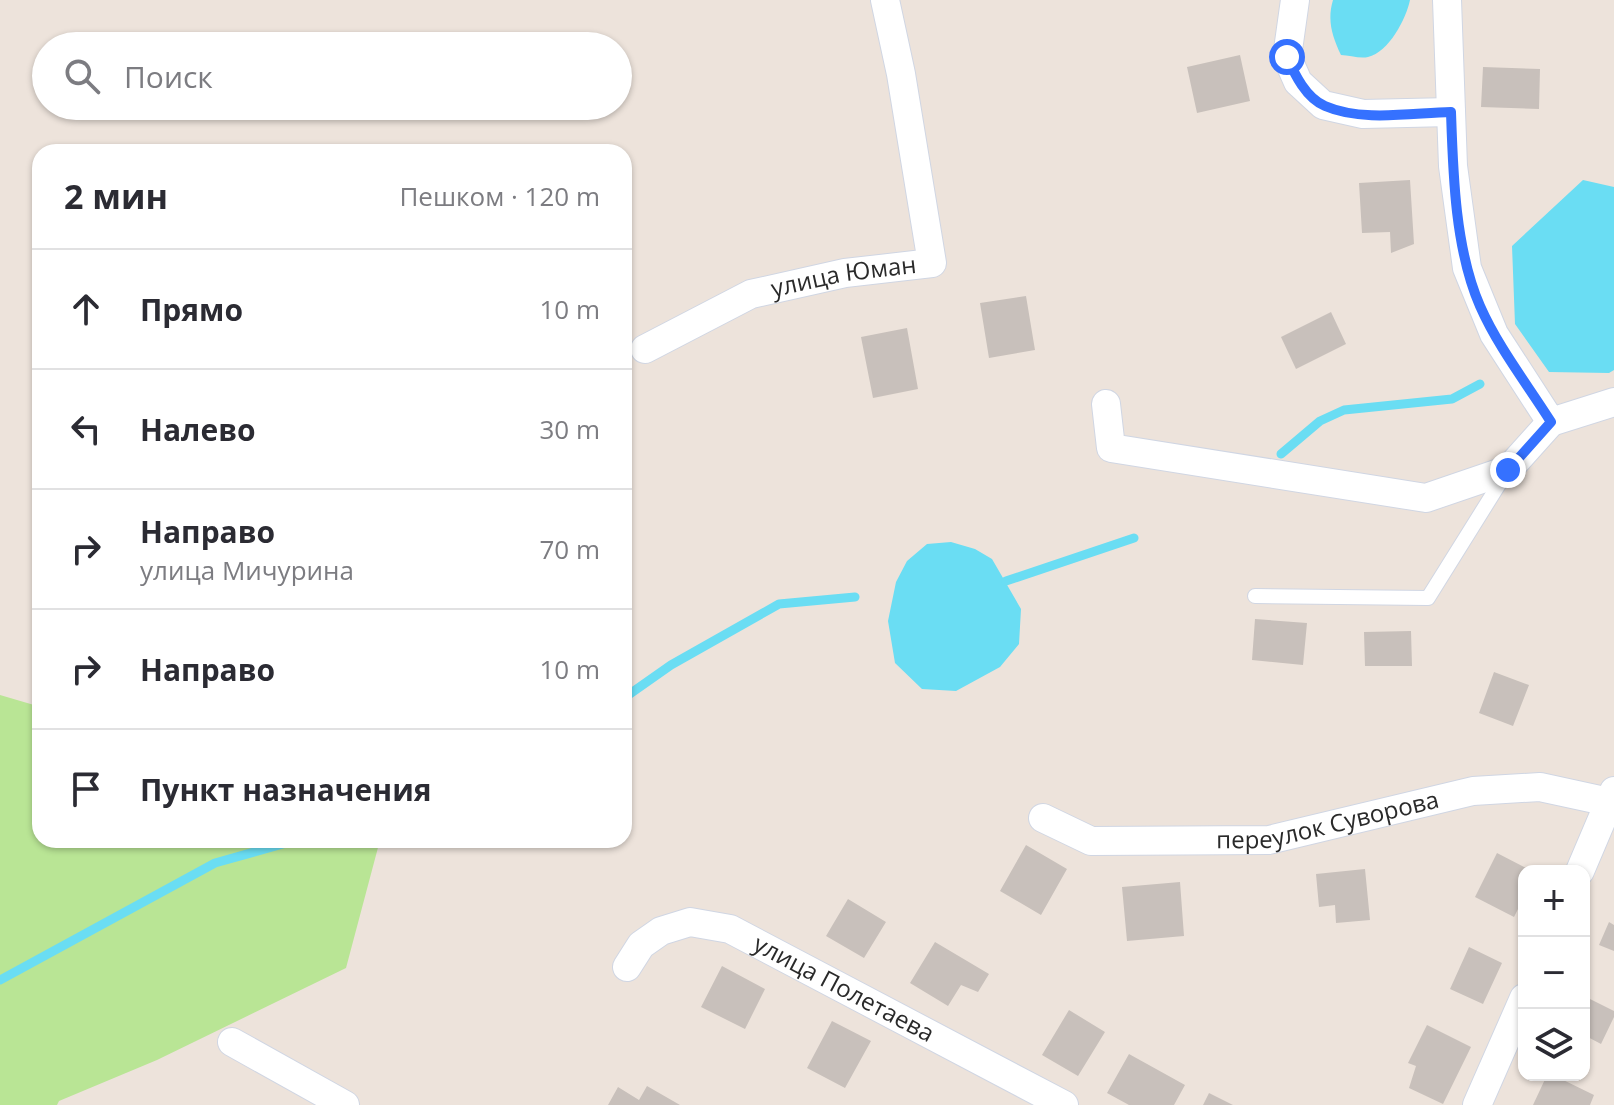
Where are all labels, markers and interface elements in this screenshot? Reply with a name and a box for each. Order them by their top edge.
search box [32,32,632,120]
route start [1269,39,1305,75]
icon: search [60,54,104,98]
text: Поиск [124,56,213,97]
text: 2 мин [64,173,168,219]
text: Пешком · 120 m [399,178,600,214]
street label: улица Юман [768,247,918,304]
icon: ahead [64,287,108,331]
text: Прямо [140,289,243,330]
text: 10 m [539,291,600,327]
icon: left [64,407,108,451]
text: Налево [140,409,256,450]
text: 30 m [539,411,600,447]
route end [1490,452,1526,488]
text: Направо [140,511,275,552]
icon: right [64,527,108,571]
text: 70 m [539,531,600,567]
text: улица Мичурина [140,552,354,588]
icon: right [64,647,108,691]
text: Направо [140,649,275,690]
text: 10 m [539,651,600,687]
icon: arrive [64,767,108,811]
text: Пункт назначения [140,769,432,810]
street label: переулок Суворова [1216,782,1442,855]
map controls [1518,865,1590,1081]
button: + [1518,865,1590,937]
street label: улица Полетаева [748,926,941,1049]
button: − [1518,937,1590,1009]
button: layers [1518,1009,1590,1081]

